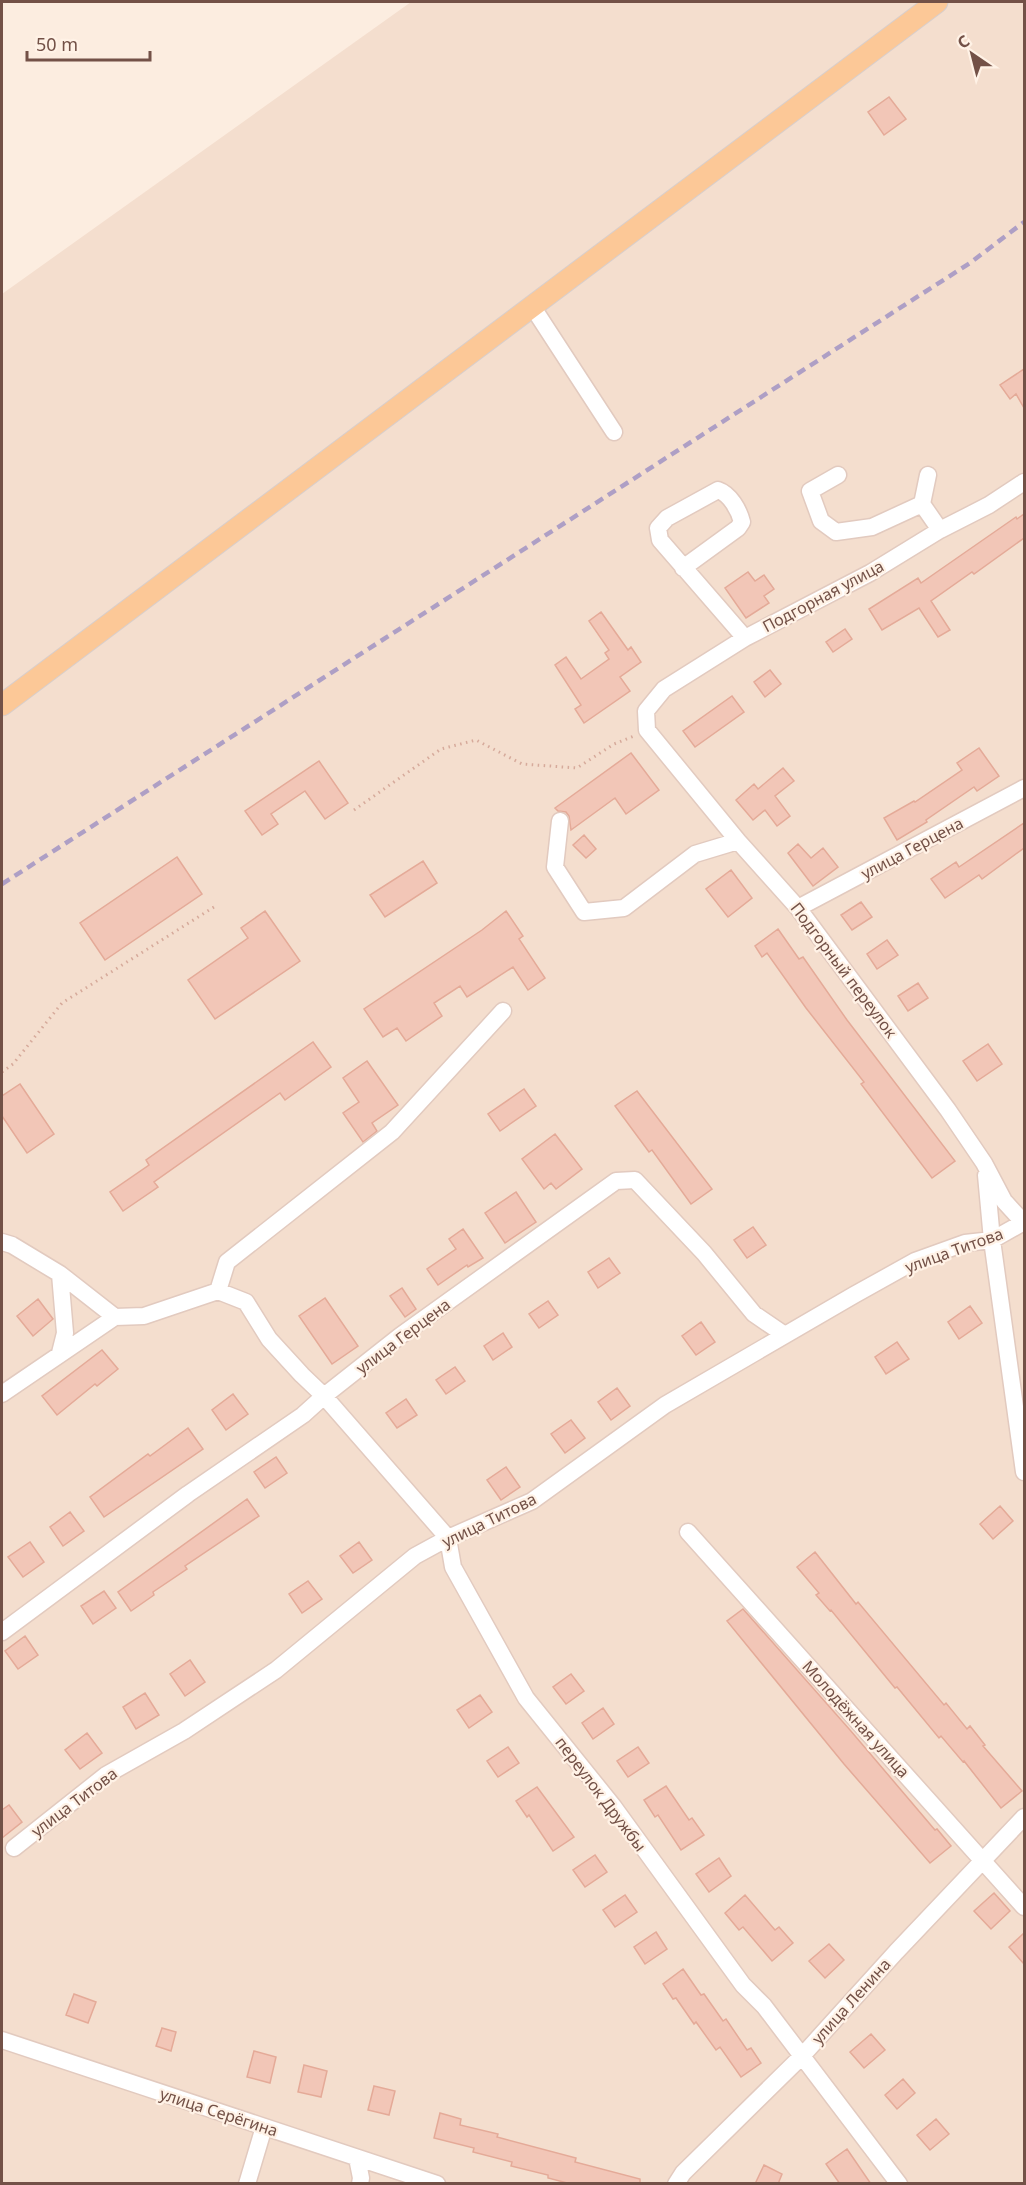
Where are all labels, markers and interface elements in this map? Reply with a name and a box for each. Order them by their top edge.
scale bar [27,24,150,62]
north arrow [942,24,1002,84]
text: С [953,30,974,54]
text: 50 m [36,32,78,56]
street label: Подгорная улица [759,555,887,637]
street label: улица Герцена [857,812,967,884]
street label: Подгорный переулок [786,898,903,1043]
street label: улица Титова [902,1222,1006,1278]
street label: улица Герцена [351,1293,455,1379]
street label: улица Титова [438,1488,540,1552]
street label: Молодёжная улица [797,1656,915,1782]
street label: переулок Дружбы [551,1732,651,1856]
street label: улица Титова [26,1762,122,1842]
street label: улица Ленина [807,1954,895,2048]
street label: улица Серёгина [157,2083,281,2141]

